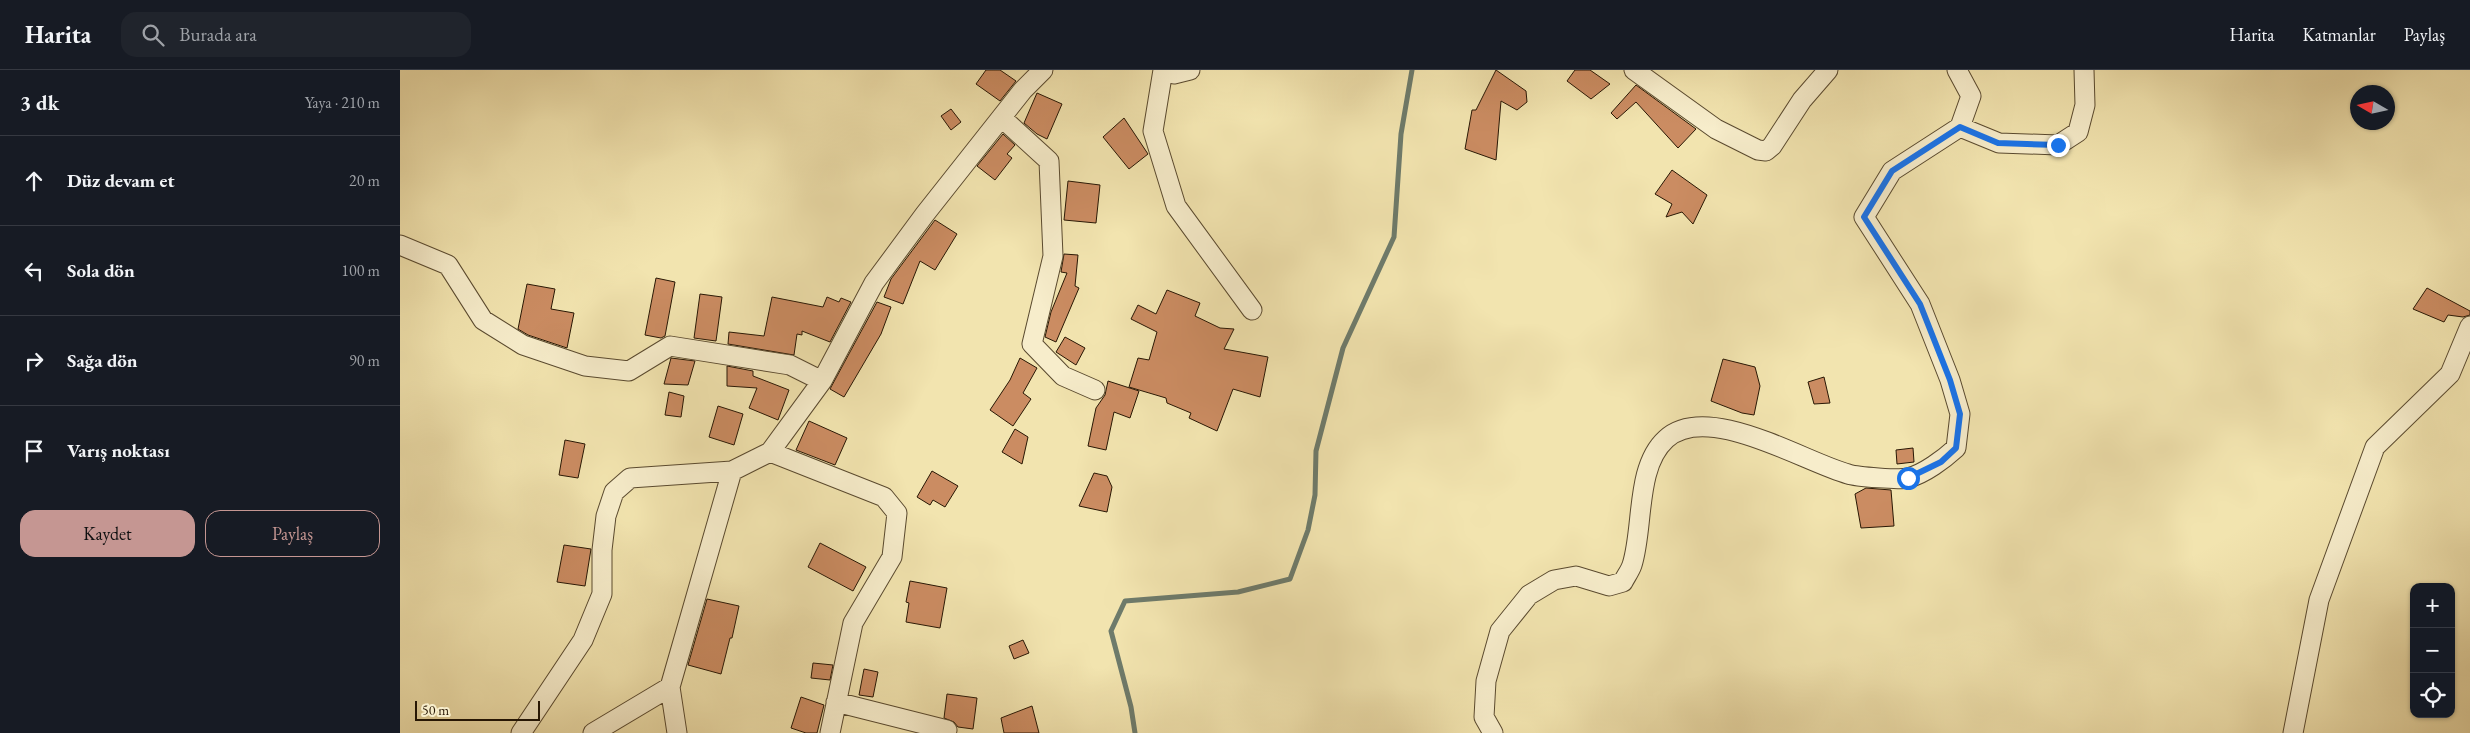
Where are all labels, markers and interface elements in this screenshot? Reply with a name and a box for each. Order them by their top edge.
search box [121,12,471,57]
text: Harita [25,19,91,50]
icon: search [139,21,167,49]
text: Burada ara [179,22,257,47]
text: Harita [2229,23,2274,46]
text: Katmanlar [2302,23,2376,46]
text: Paylaş [2404,23,2445,46]
north arrow [2350,85,2395,130]
text: 3 dk [20,89,59,116]
text: Yaya · 210 m [305,92,380,113]
route end [2047,134,2070,157]
icon: ahead [20,167,48,195]
text: Düz devam et [67,168,175,193]
text: 20 m [349,170,380,191]
icon: left [20,257,48,285]
text: Sola dön [67,258,135,283]
text: 100 m [341,260,380,281]
icon: right [20,347,48,375]
text: Sağa dön [67,348,138,373]
text: 90 m [349,350,380,371]
icon: arrive [20,437,48,465]
text: Varış noktası [67,438,170,463]
route start [1897,467,1920,490]
button: Kaydet [20,510,195,557]
button: Paylaş [205,510,380,557]
map controls [2410,583,2455,718]
button: + [2410,583,2455,628]
button: − [2410,628,2455,673]
button: locate [2410,673,2455,718]
scale bar [415,698,540,721]
text: 50 m [422,701,449,719]

